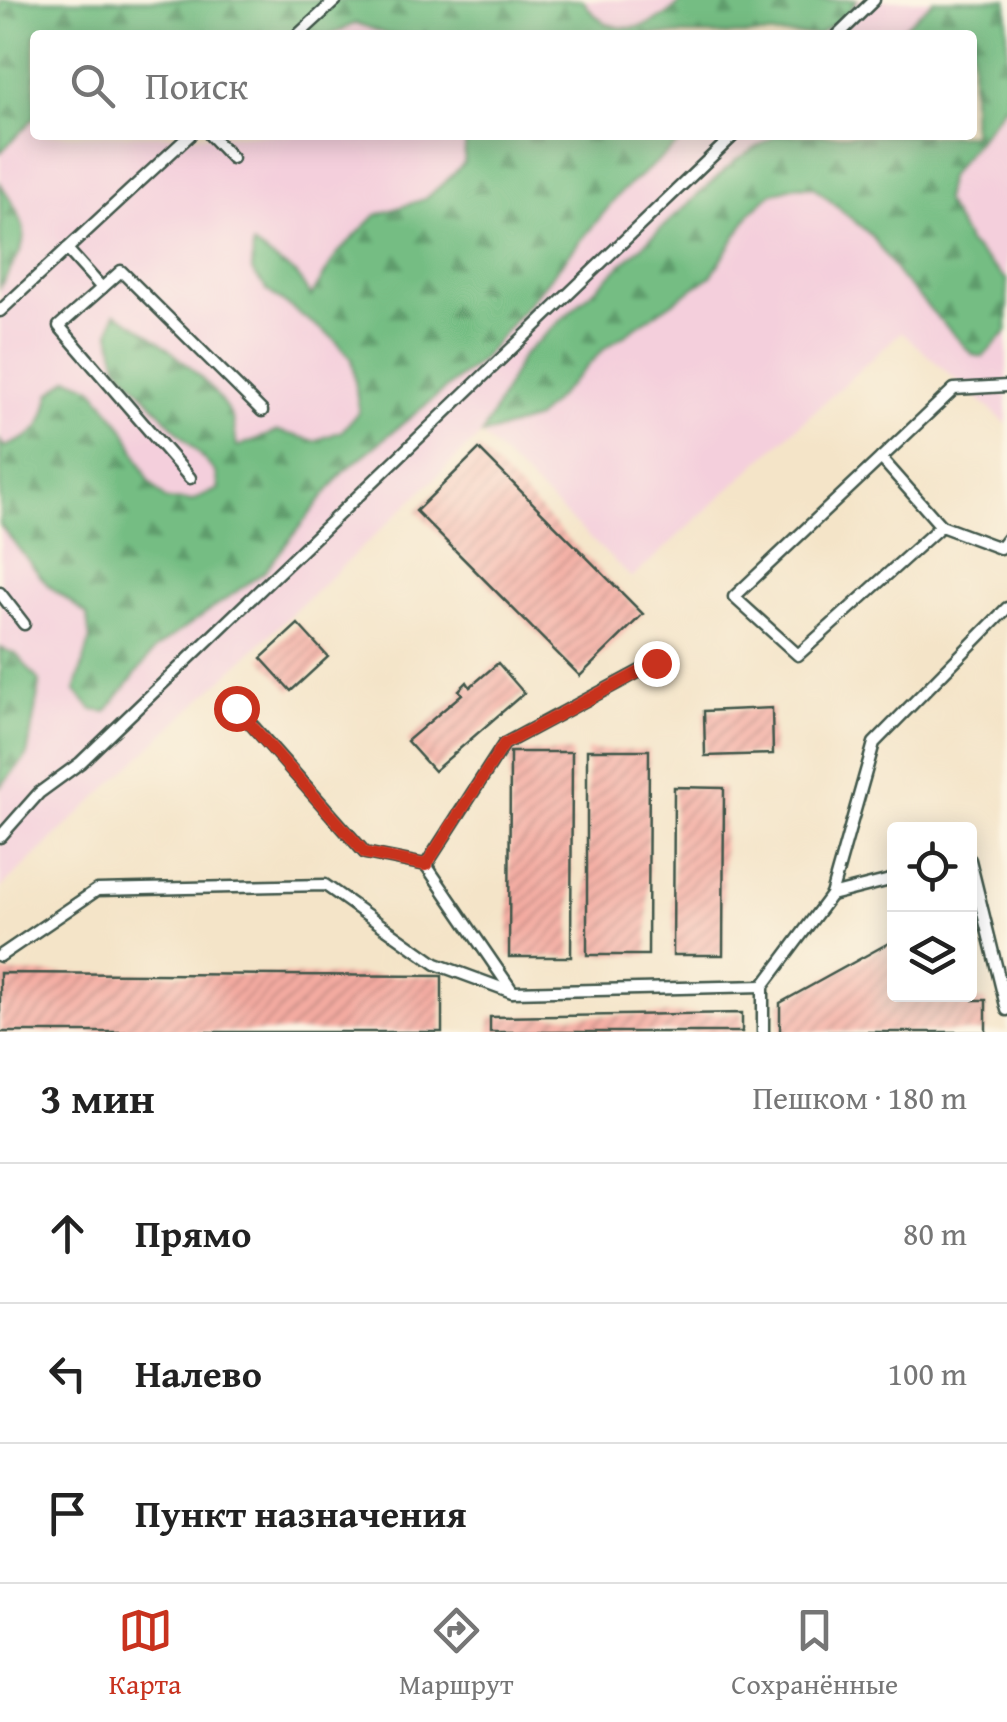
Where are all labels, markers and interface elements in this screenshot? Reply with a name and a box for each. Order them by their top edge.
search box [30,30,977,140]
text: Поиск [145,57,248,113]
icon: search [65,58,120,113]
route end [634,641,680,687]
route start [214,686,260,732]
map controls [887,822,977,1002]
button: locate [887,822,977,912]
button: layers [887,912,977,1002]
text: 3 мин [40,1067,155,1128]
text: Пешком · 180 m [752,1074,967,1121]
text: Прямо [135,1205,251,1261]
icon: ahead [40,1206,95,1261]
text: 80 m [903,1210,967,1257]
text: Налево [135,1345,262,1401]
icon: left [40,1346,95,1401]
text: 100 m [888,1350,967,1397]
text: Пункт назначения [135,1485,467,1541]
icon: arrive [40,1486,95,1541]
tab: Карта [109,1603,181,1704]
tab: Маршрут [399,1603,514,1704]
tab: Сохранённые [731,1603,898,1704]

